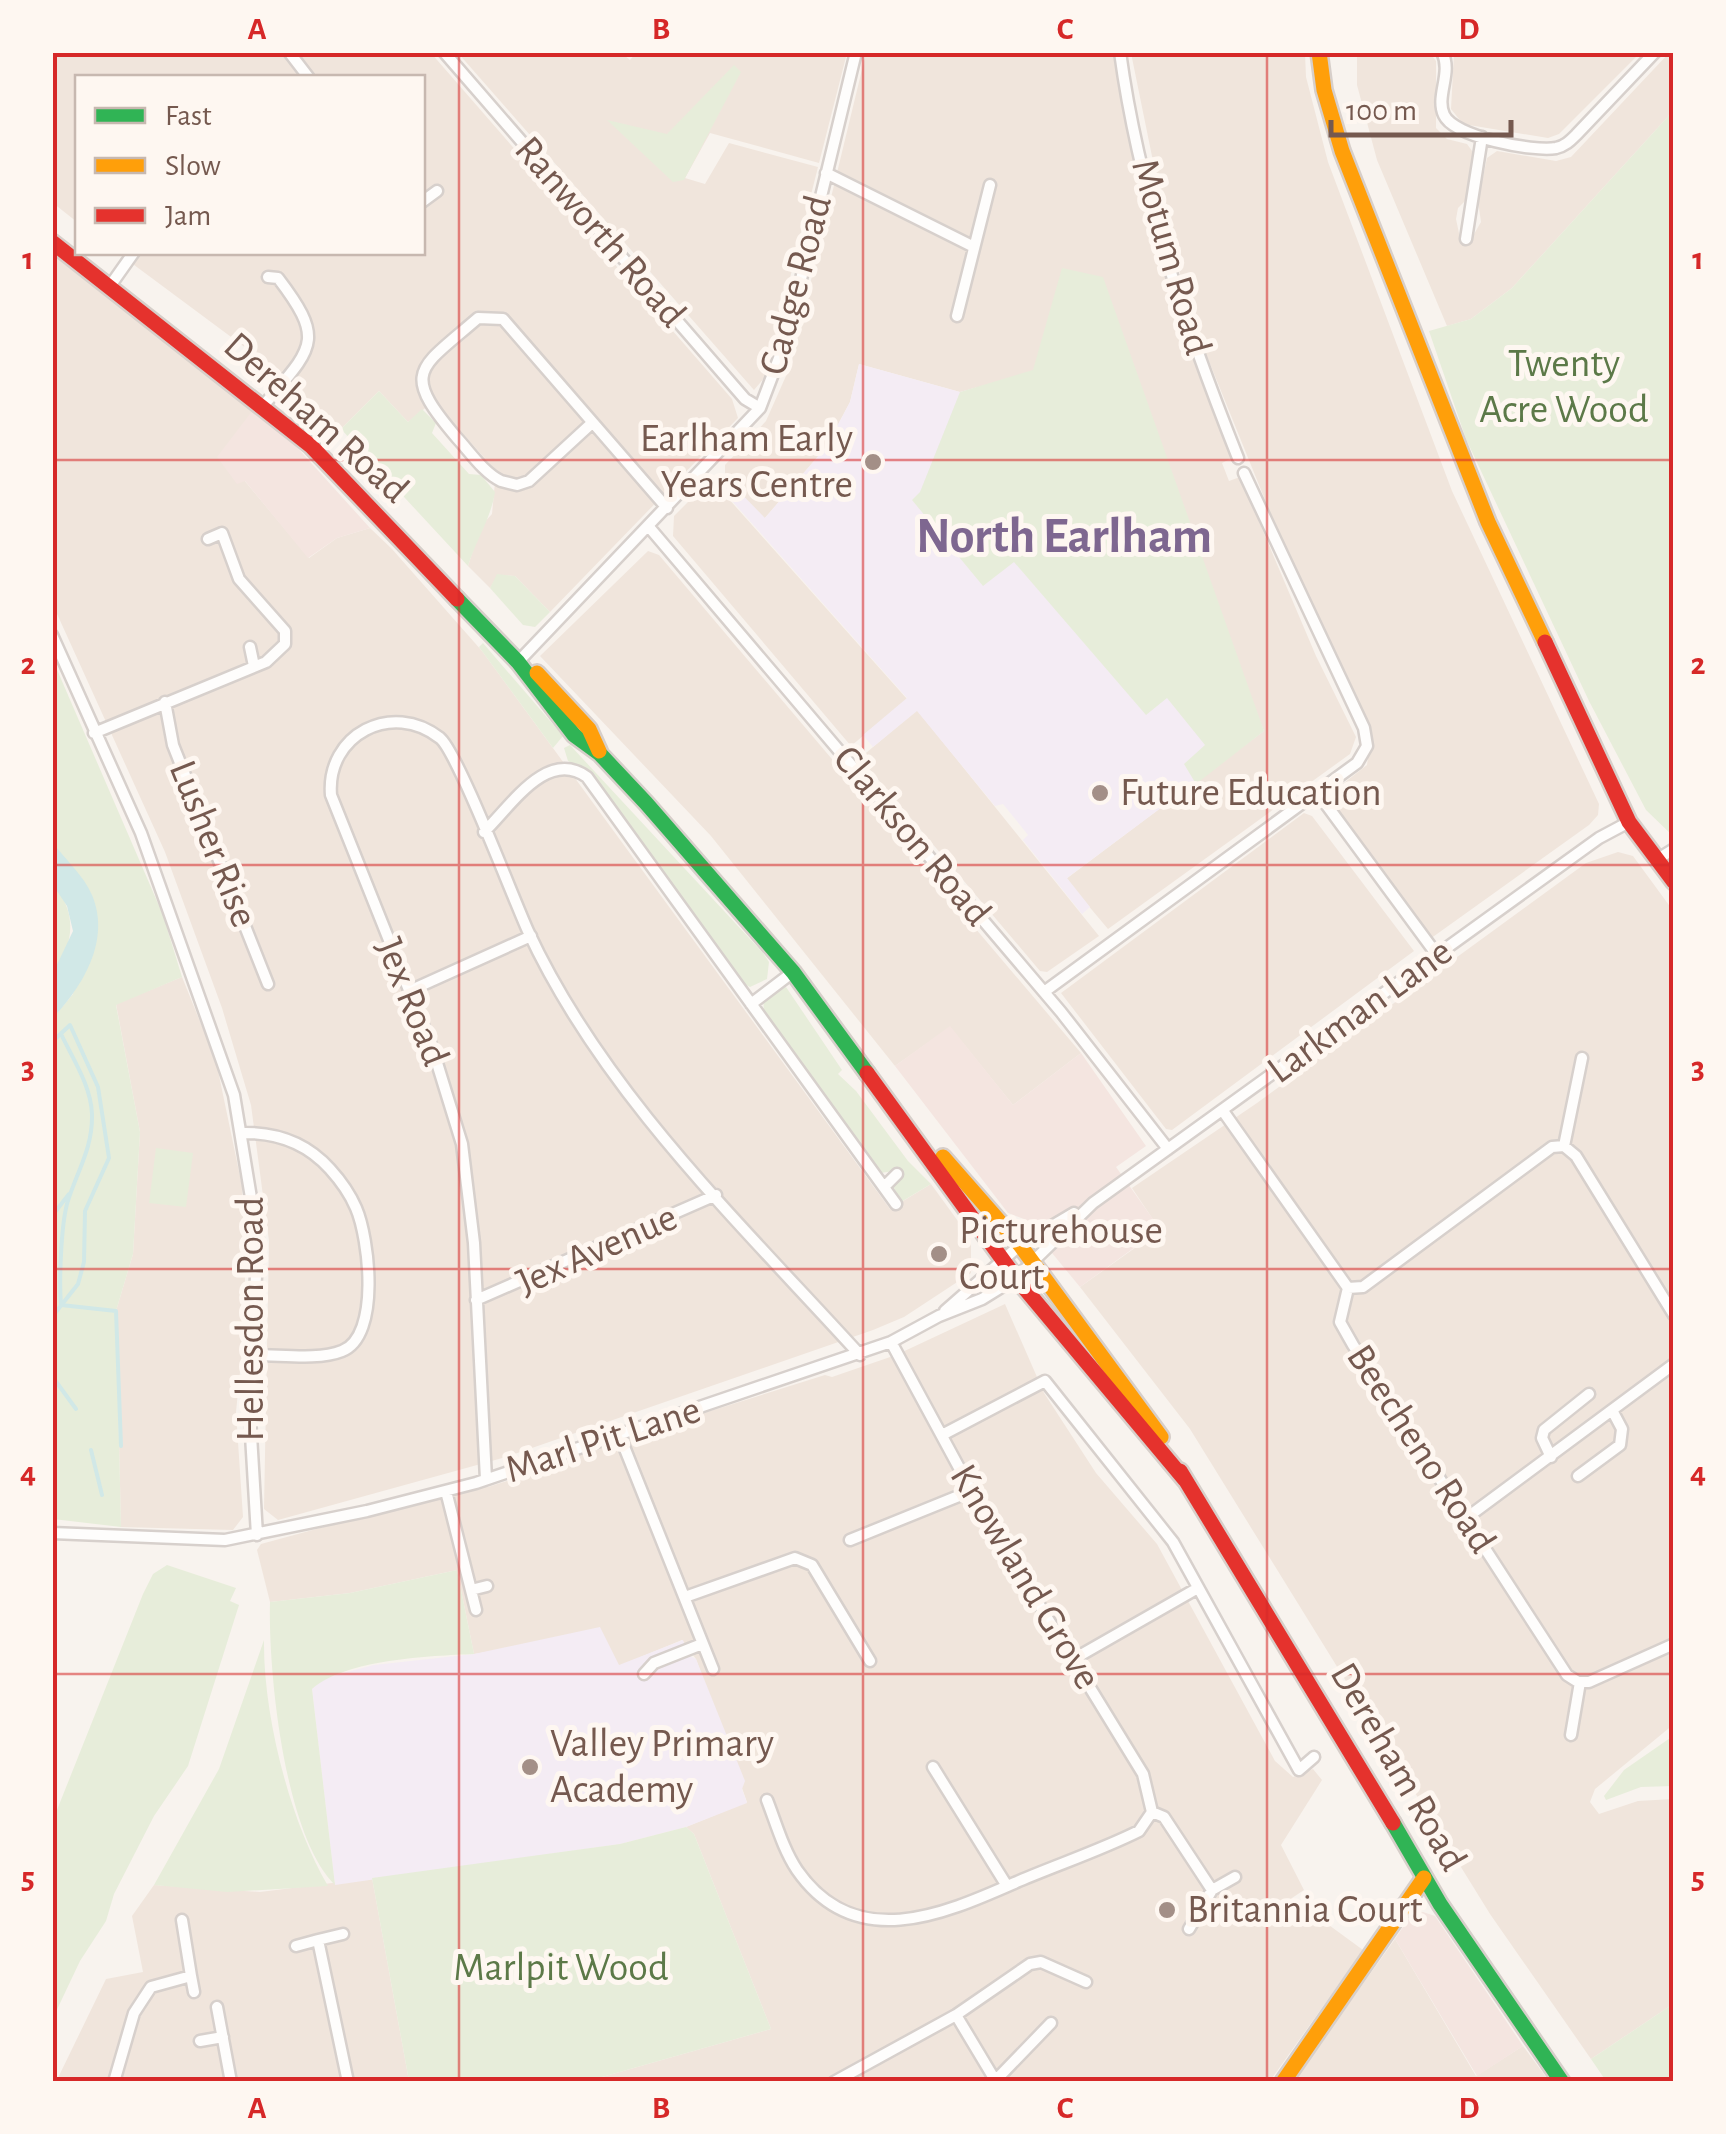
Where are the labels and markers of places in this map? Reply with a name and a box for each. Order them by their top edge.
place label: Earlham Early Years Centre [640,419,853,505]
marker: Earlham Early Years Centre [862,451,884,473]
place label: Future Education [1120,773,1382,813]
marker: Future Education [1089,782,1111,804]
place label: Picturehouse Court [959,1211,1163,1297]
marker: Picturehouse Court [928,1243,950,1265]
place label: Valley Primary Academy [550,1724,774,1810]
marker: Valley Primary Academy [519,1756,541,1778]
place label: Britannia Court [1187,1890,1423,1930]
marker: Britannia Court [1156,1899,1178,1921]

